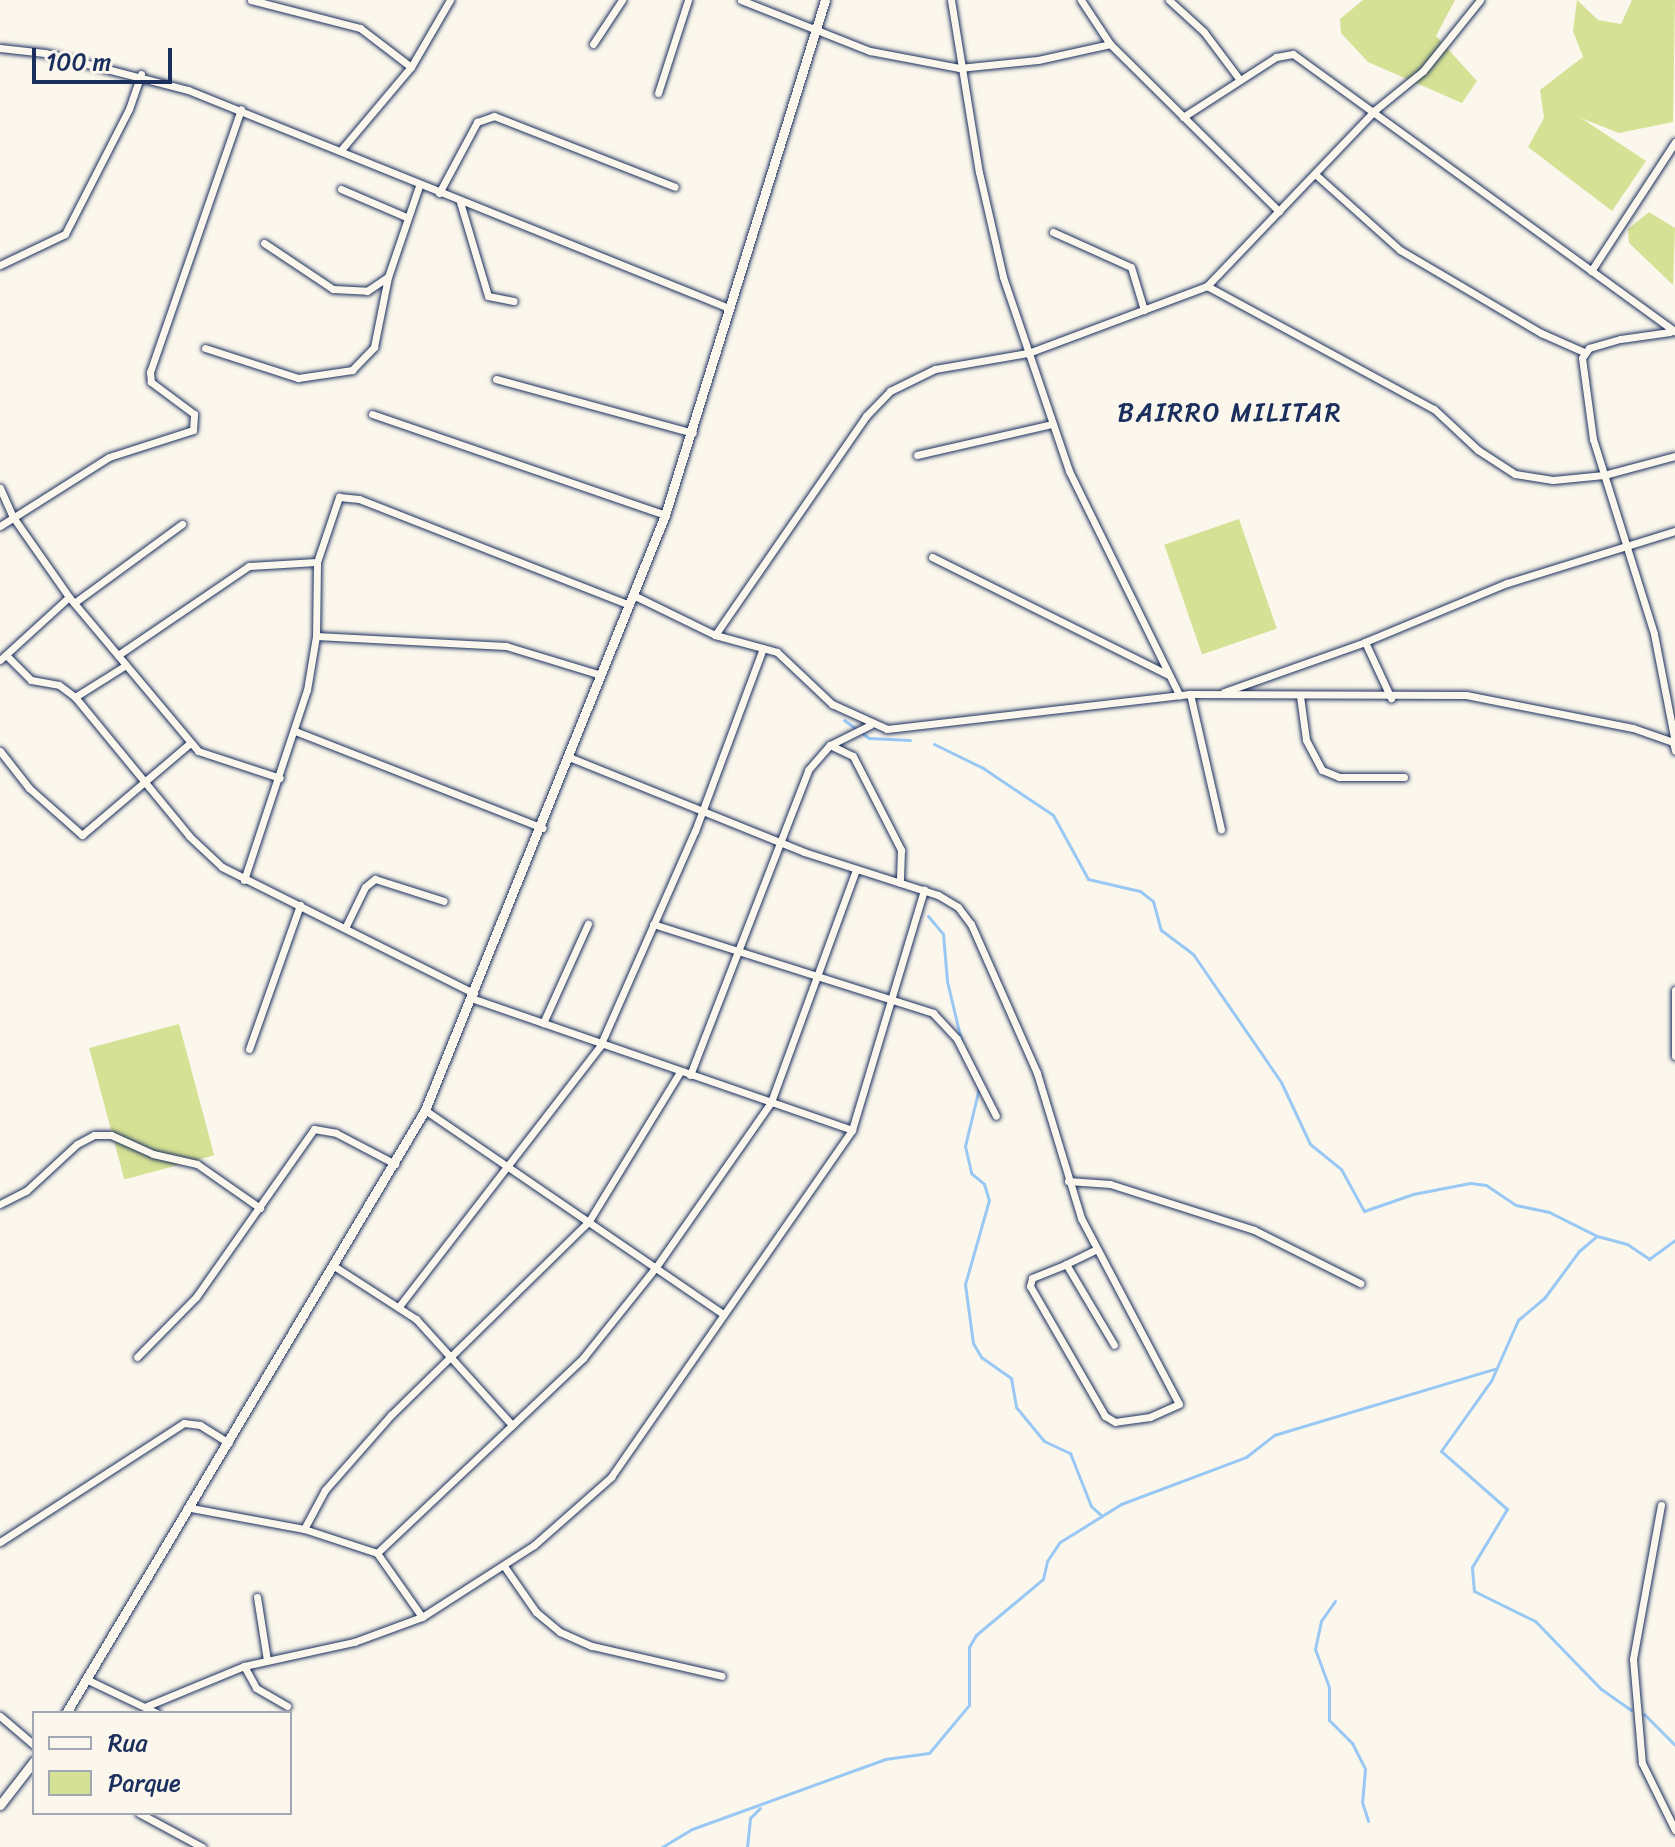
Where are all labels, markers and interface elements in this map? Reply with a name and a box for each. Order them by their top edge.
scale bar [36,32,176,82]
text: 100 m [46,41,111,83]
district label: BAIRRO MILITAR [1121,397,1339,429]
legend [32,1711,292,1815]
text: Rua [108,1722,147,1764]
text: Parque [108,1762,181,1804]

